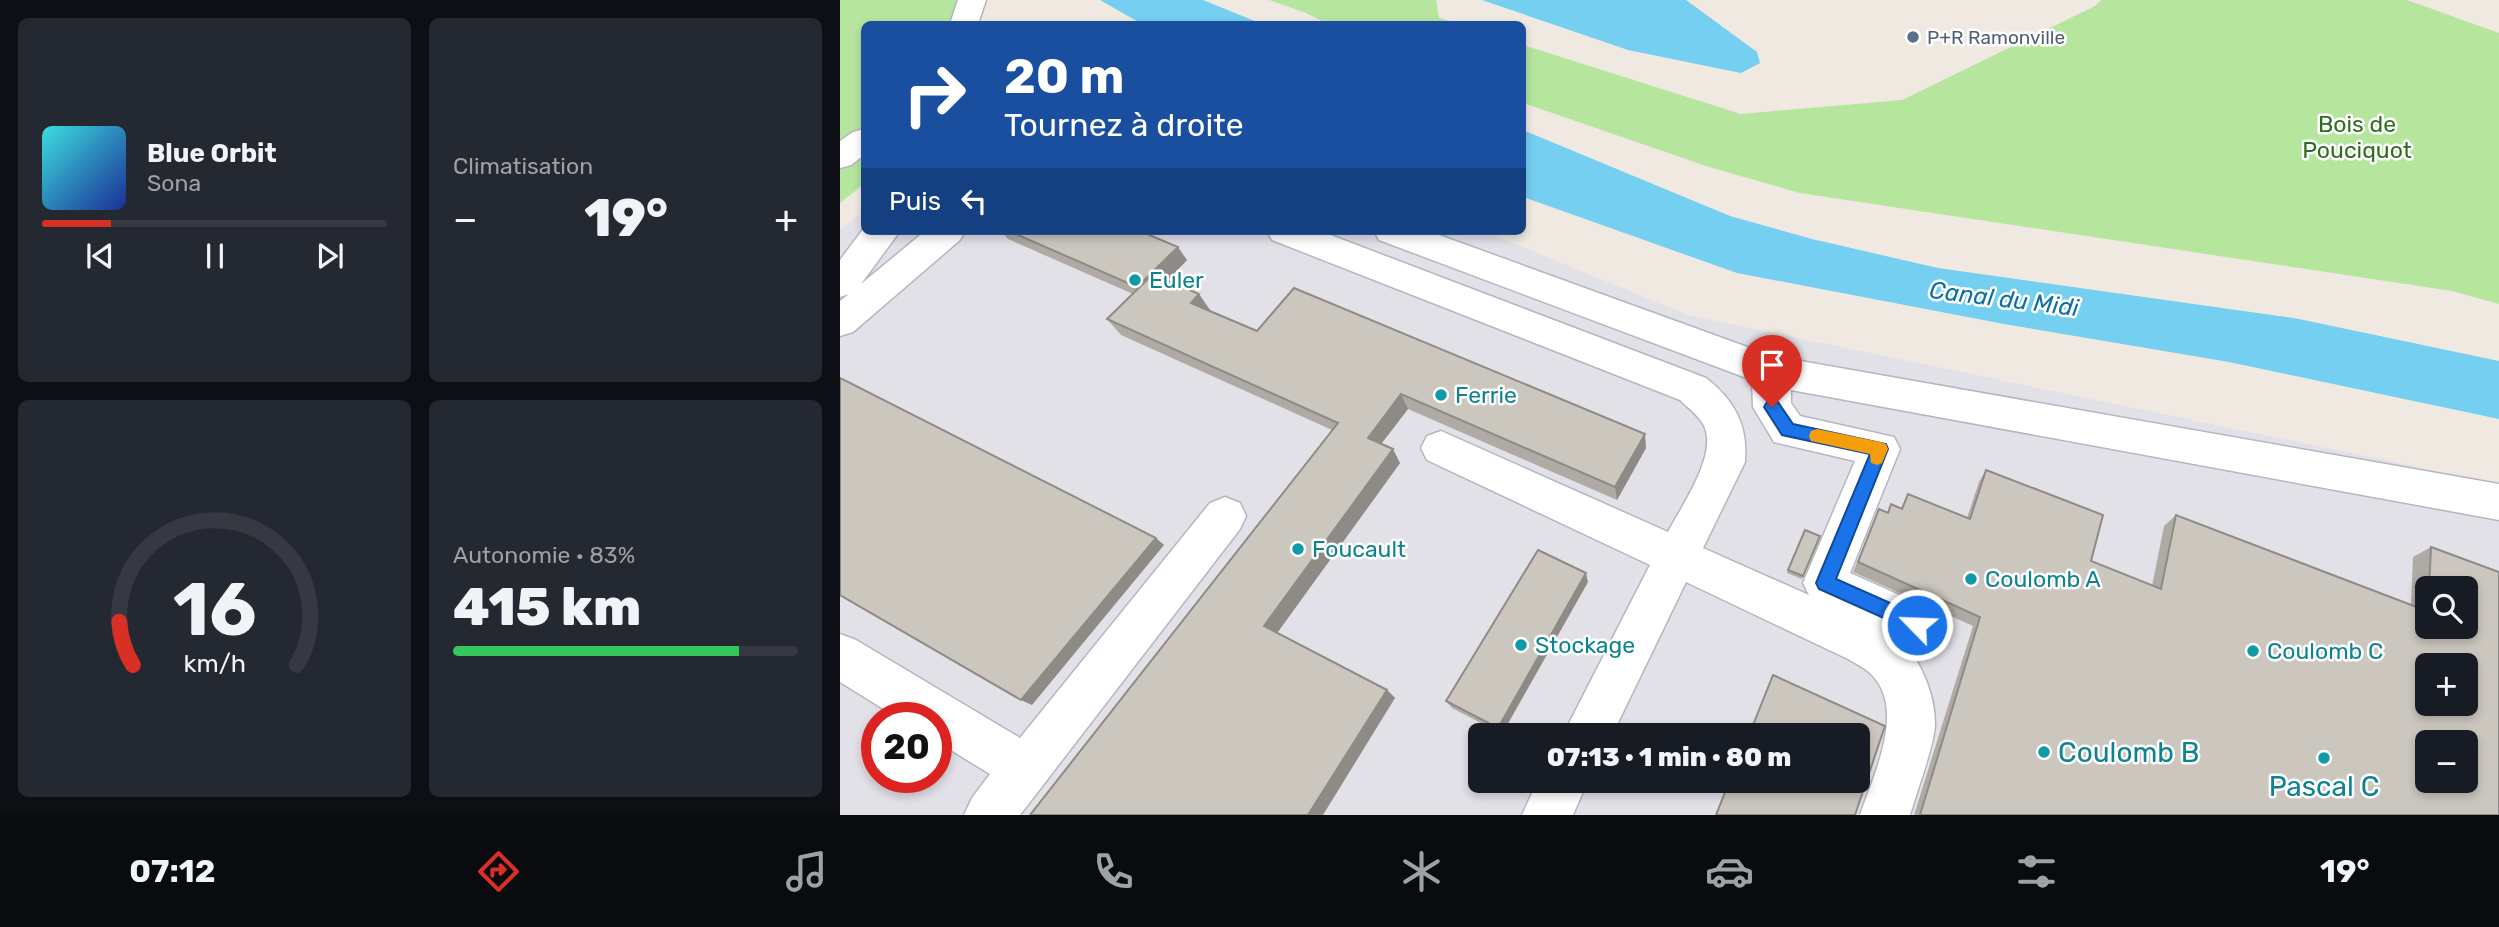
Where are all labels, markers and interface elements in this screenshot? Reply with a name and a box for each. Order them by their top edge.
place label: P+R Ramonville [1927,26,2065,49]
marker: P+R Ramonville [1905,29,1921,45]
text: 20 m [1004,47,1125,105]
icon: right [889,49,980,140]
text: Tournez à droite [1004,106,1244,144]
park label: Bois de Pouciquot [2302,110,2412,164]
text: Blue Orbit [147,138,277,169]
text: Climatisation [453,152,593,180]
text: Sona [147,169,201,197]
icon: left [955,182,993,220]
text: Puis [889,186,941,217]
text: 19° [584,187,668,249]
text: − [453,196,478,242]
text: + [774,196,798,242]
icon: previous [81,237,119,275]
icon: pause [196,237,234,275]
icon: next [311,237,349,275]
place label: Euler [1149,266,1204,294]
marker: Euler [1127,272,1143,288]
water label: Canal du Midi [1928,276,2081,322]
pin [1742,335,1802,407]
icon: arrive [1753,346,1791,384]
place label: Ferrie [1455,381,1517,409]
marker: Ferrie [1433,387,1449,403]
place label: Foucault [1312,535,1406,563]
text: Autonomie · 83% [453,541,635,569]
marker: Foucault [1290,541,1306,557]
place label: Coulomb A [1985,565,2101,593]
text: 16 [173,567,256,653]
marker: Coulomb A [1963,571,1979,587]
text: 415 km [453,576,641,638]
map controls [2415,576,2478,793]
button: search [2415,576,2478,639]
position arrow [1880,588,1954,662]
place label: Stockage [1535,631,1635,659]
marker: Stockage [1513,637,1529,653]
place label: Coulomb C [2267,637,2383,665]
marker: Coulomb C [2245,643,2261,659]
text: km/h [183,648,246,677]
button: + [2415,653,2478,716]
speed limit sign: 20 [861,702,952,793]
button: − [2415,730,2478,793]
place label: Coulomb B [2058,736,2200,769]
text: 07:13 · 1 min · 80 m [1547,742,1791,773]
marker: Coulomb B [2036,744,2052,760]
marker: Pascal C [2316,750,2332,766]
place label: Pascal C [2269,770,2379,803]
icon: directions [474,847,523,896]
icon: music [782,847,831,896]
icon: phone [1089,847,1138,896]
icon: climate [1397,847,1446,896]
icon: car [1705,847,1754,896]
icon: filters [2012,847,2061,896]
text: 07:12 [129,852,215,890]
text: 19° [2320,852,2370,890]

